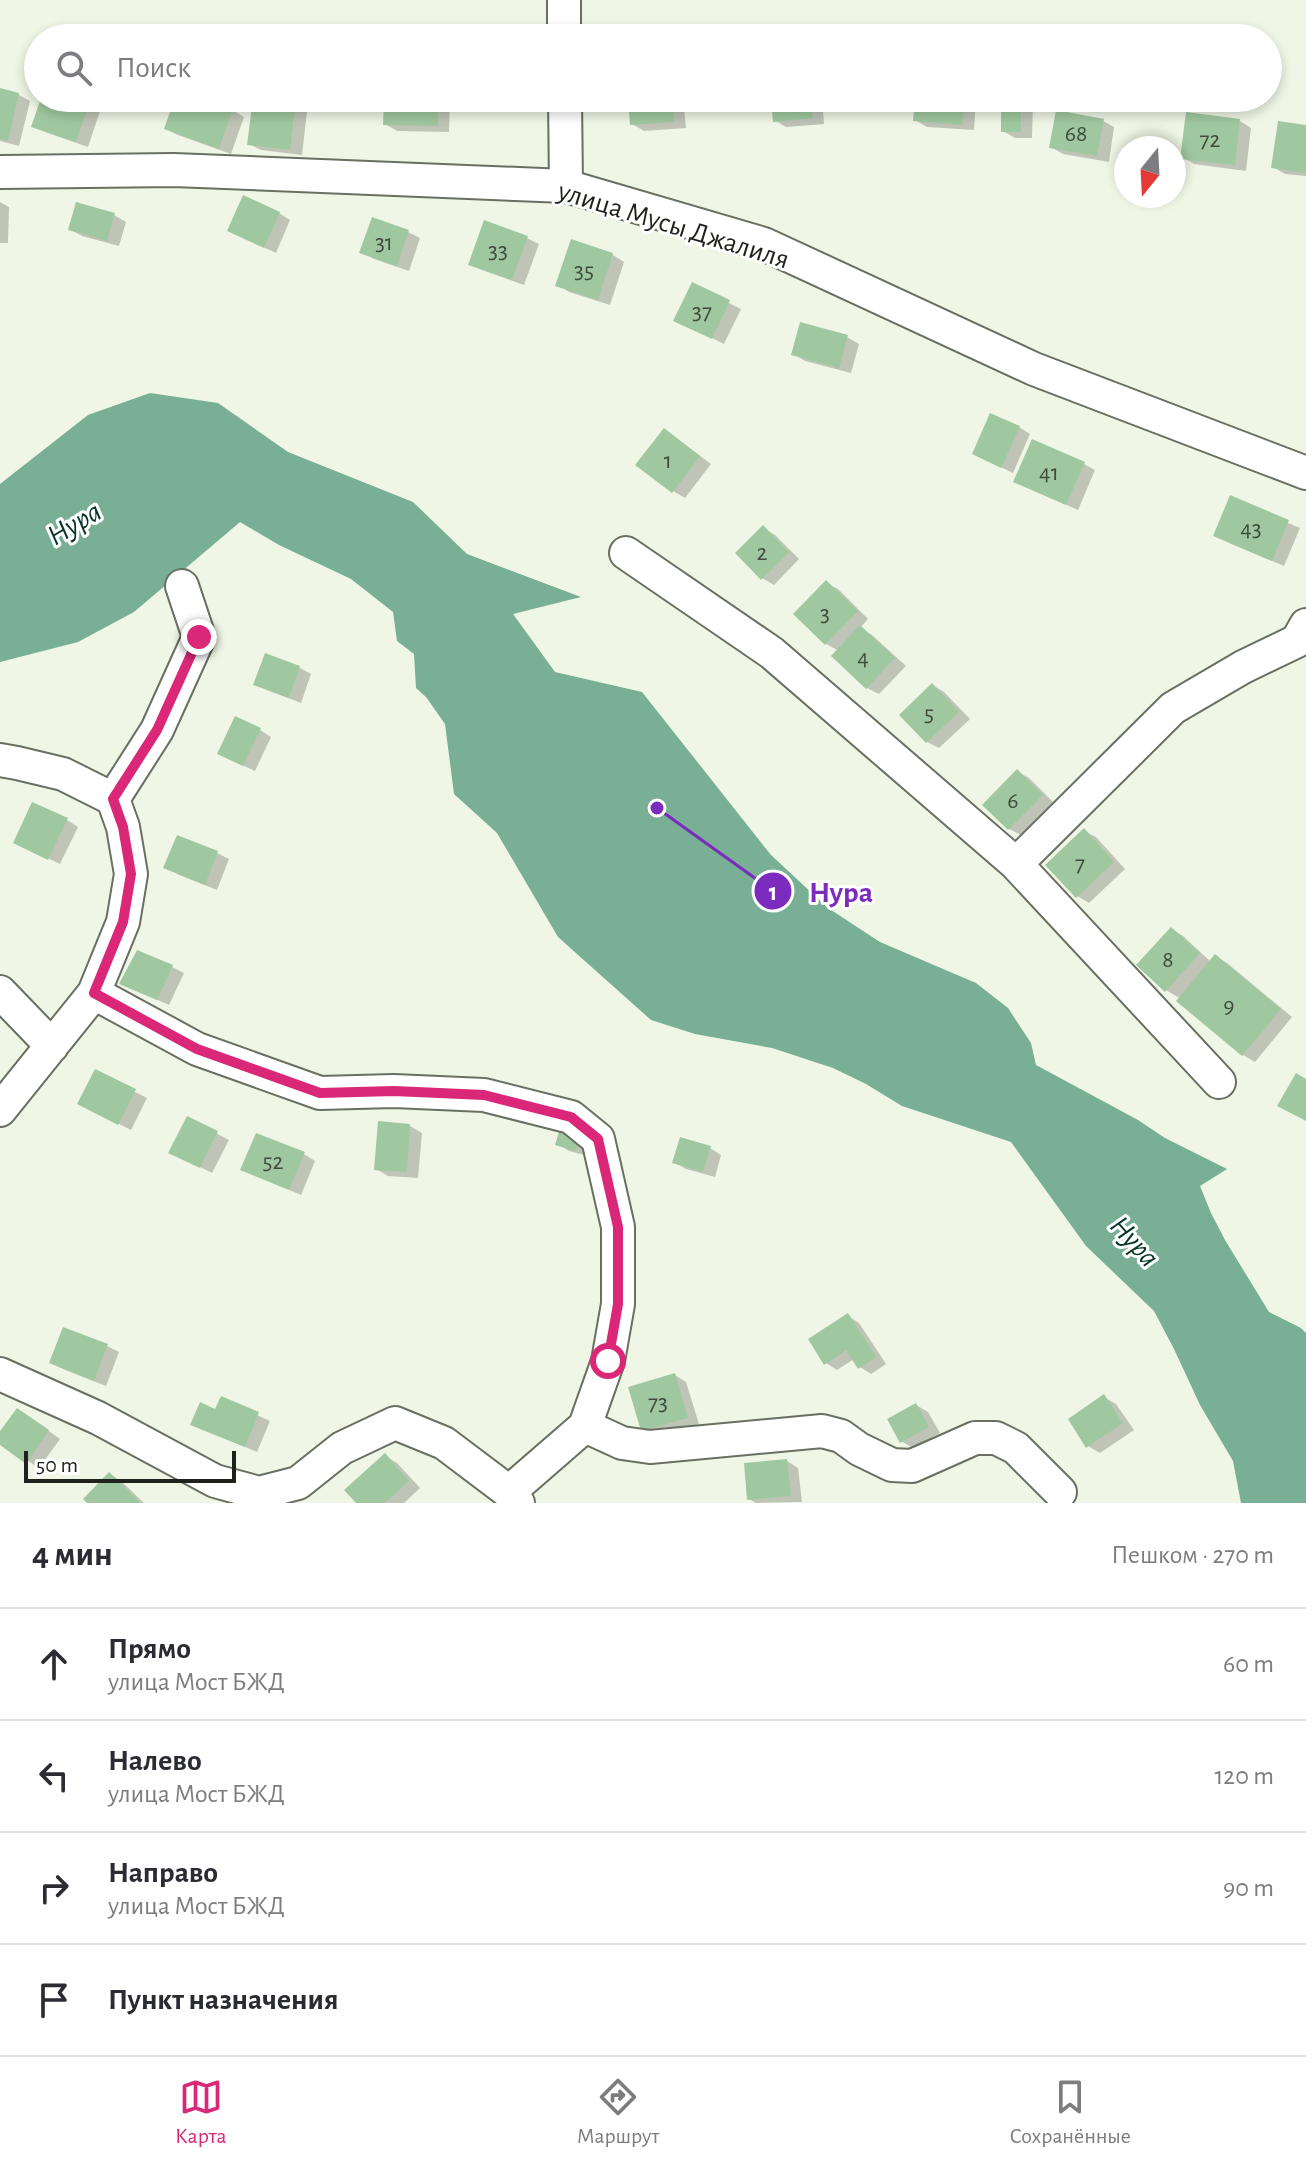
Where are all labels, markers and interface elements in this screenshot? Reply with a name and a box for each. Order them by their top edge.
search box [24,24,1282,112]
icon: search [52,46,96,90]
text: Поиск [116,53,191,83]
house number: 68 [1065,122,1087,146]
house number: 72 [1200,128,1221,152]
north arrow [1114,136,1186,208]
street label: улица Мусы Джалиля [554,177,792,274]
house number: 31 [375,231,393,255]
house number: 33 [488,239,508,263]
house number: 35 [574,259,594,283]
house number: 37 [692,300,712,324]
house number: 1 [664,449,672,473]
house number: 41 [1039,461,1059,485]
water label: Нура [43,496,107,551]
house number: 43 [1240,517,1262,541]
house number: 2 [757,541,768,565]
house number: 3 [820,602,830,626]
route end [181,619,217,655]
house number: 4 [857,646,869,670]
house number: 5 [924,702,934,726]
house number: 6 [1007,789,1019,813]
house number: 7 [1075,852,1085,876]
callout: Нура [753,864,889,918]
text: Нура [809,878,873,908]
text: 1 [769,881,777,905]
house number: 8 [1162,948,1174,972]
house number: 9 [1223,994,1235,1018]
house number: 52 [263,1150,284,1174]
water label: Нура [1104,1211,1164,1273]
route start [590,1343,626,1379]
house number: 73 [648,1391,668,1415]
scale bar [24,1447,236,1483]
text: 50 m [36,1454,78,1476]
text: 4 мин [32,1538,113,1572]
text: Пешком · 270 m [1111,1542,1274,1568]
text: Прямо [108,1634,191,1664]
icon: ahead [32,1642,76,1686]
text: 60 m [1223,1651,1274,1677]
text: улица Мост БЖД [108,1669,285,1695]
text: Налево [108,1746,202,1776]
icon: left [32,1754,76,1798]
text: 120 m [1214,1763,1274,1789]
text: улица Мост БЖД [108,1781,285,1807]
text: Направо [108,1858,218,1888]
icon: right [32,1866,76,1910]
text: 90 m [1223,1875,1274,1901]
text: улица Мост БЖД [108,1893,285,1919]
icon: arrive [32,1978,76,2022]
text: Пункт назначения [108,1985,339,2015]
tab: Карта [175,2075,227,2149]
tab: Маршрут [577,2075,659,2149]
tab: Сохранённые [1009,2075,1131,2149]

